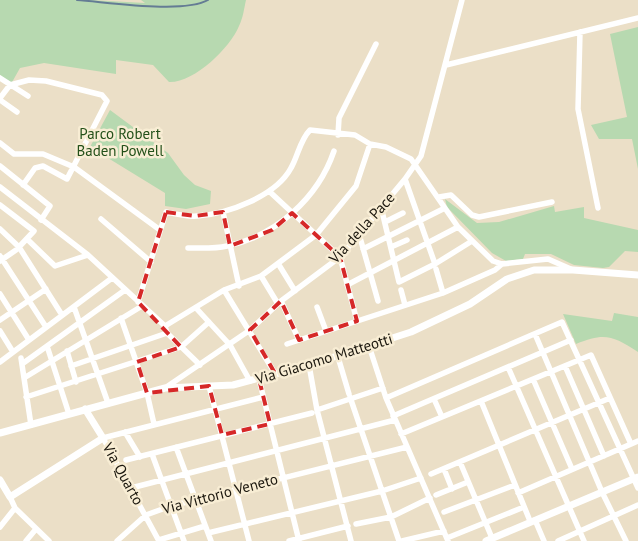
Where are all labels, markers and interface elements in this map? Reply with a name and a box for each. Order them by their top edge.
park label: Parco Robert Baden Powell [76,124,164,160]
street label: Via della Pace [324,188,399,268]
street label: Via Giacomo Matteotti [252,329,395,389]
street label: Via Quarto [98,438,148,508]
street label: Via Vittorio Veneto [159,469,280,518]

